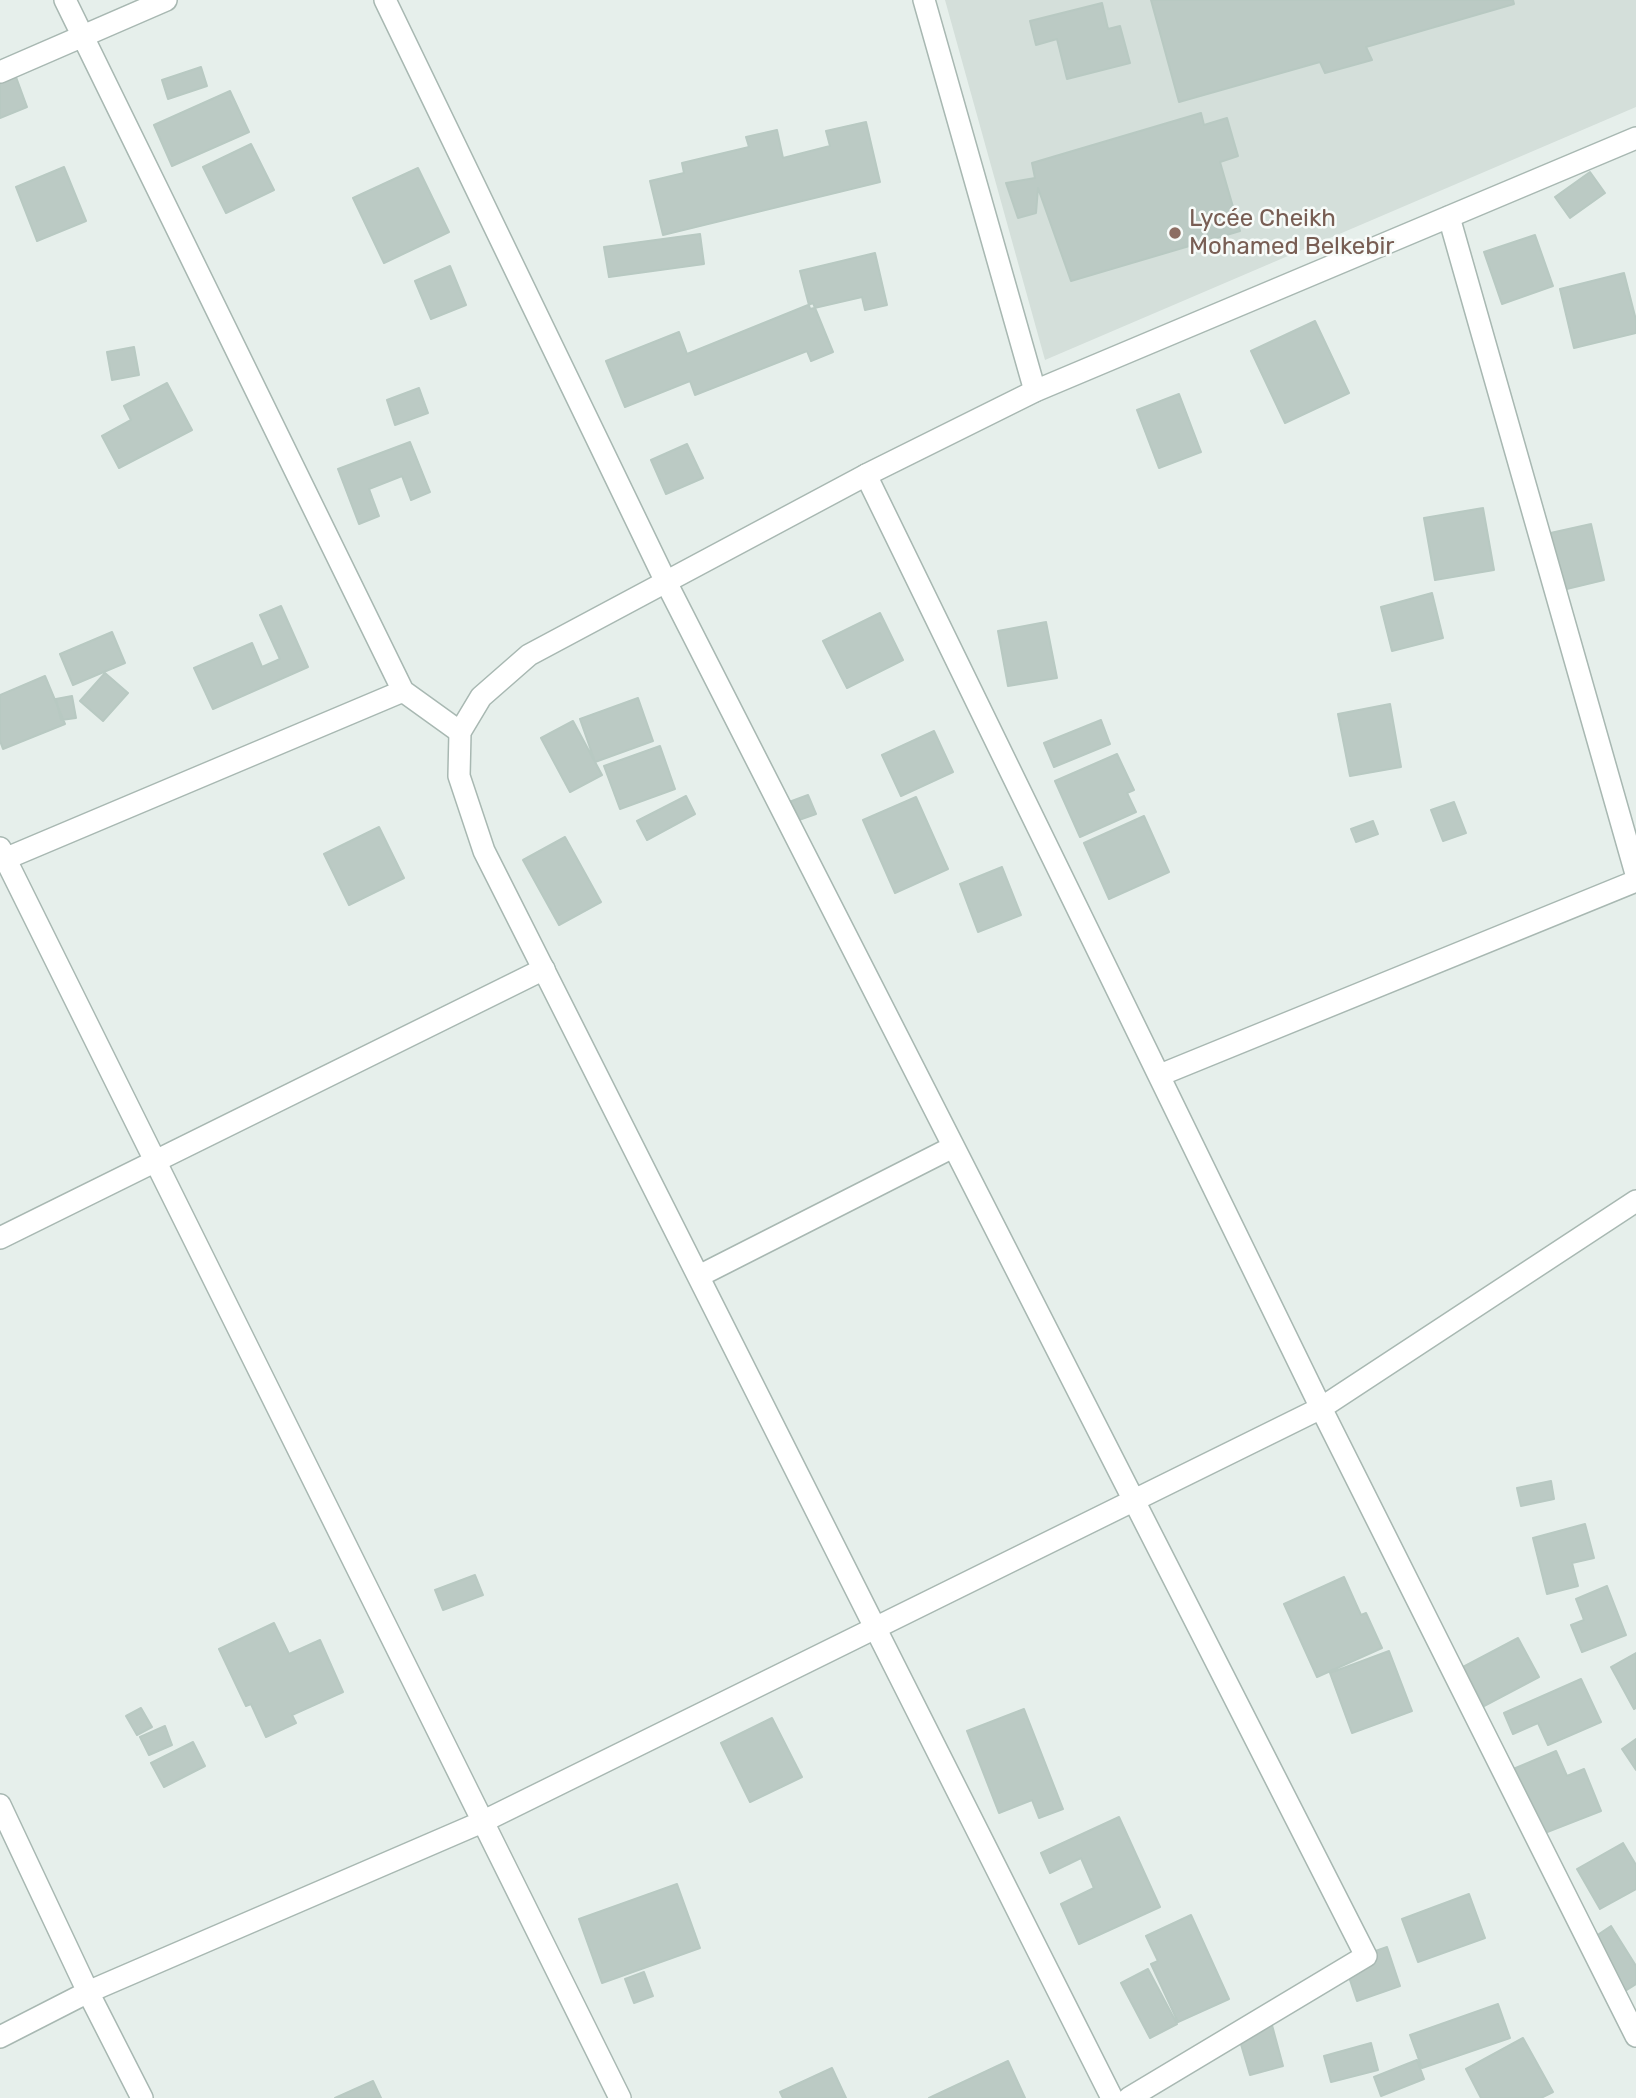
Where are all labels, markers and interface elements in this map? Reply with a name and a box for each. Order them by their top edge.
place label: Lycée Cheikh Mohamed Belkebir [1189,205,1394,261]
marker: Lycée Cheikh Mohamed Belkebir [1167,225,1183,241]

